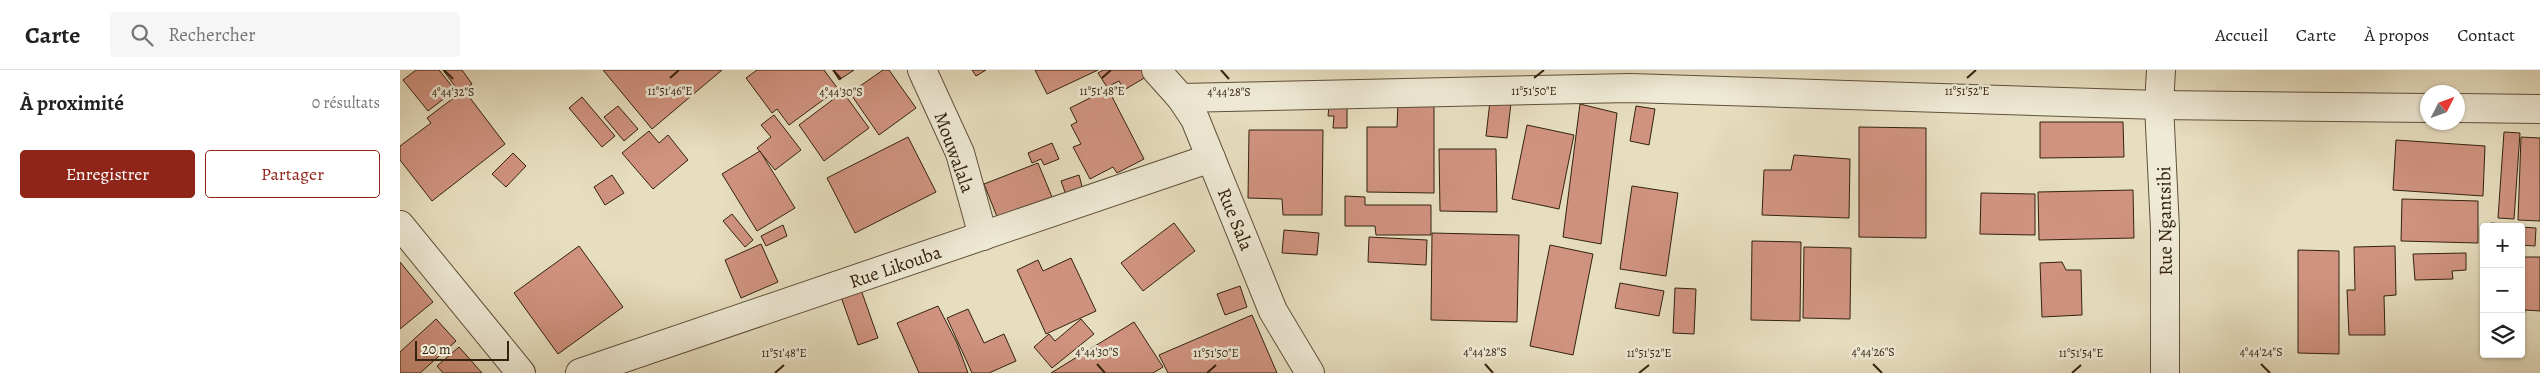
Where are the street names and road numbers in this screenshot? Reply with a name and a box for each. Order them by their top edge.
street label: Mouwalala [927,108,981,197]
street label: Rue Ngantsibi [2151,166,2179,276]
street label: Rue Sala [1211,184,1259,255]
street label: Rue Likouba [846,239,945,295]

